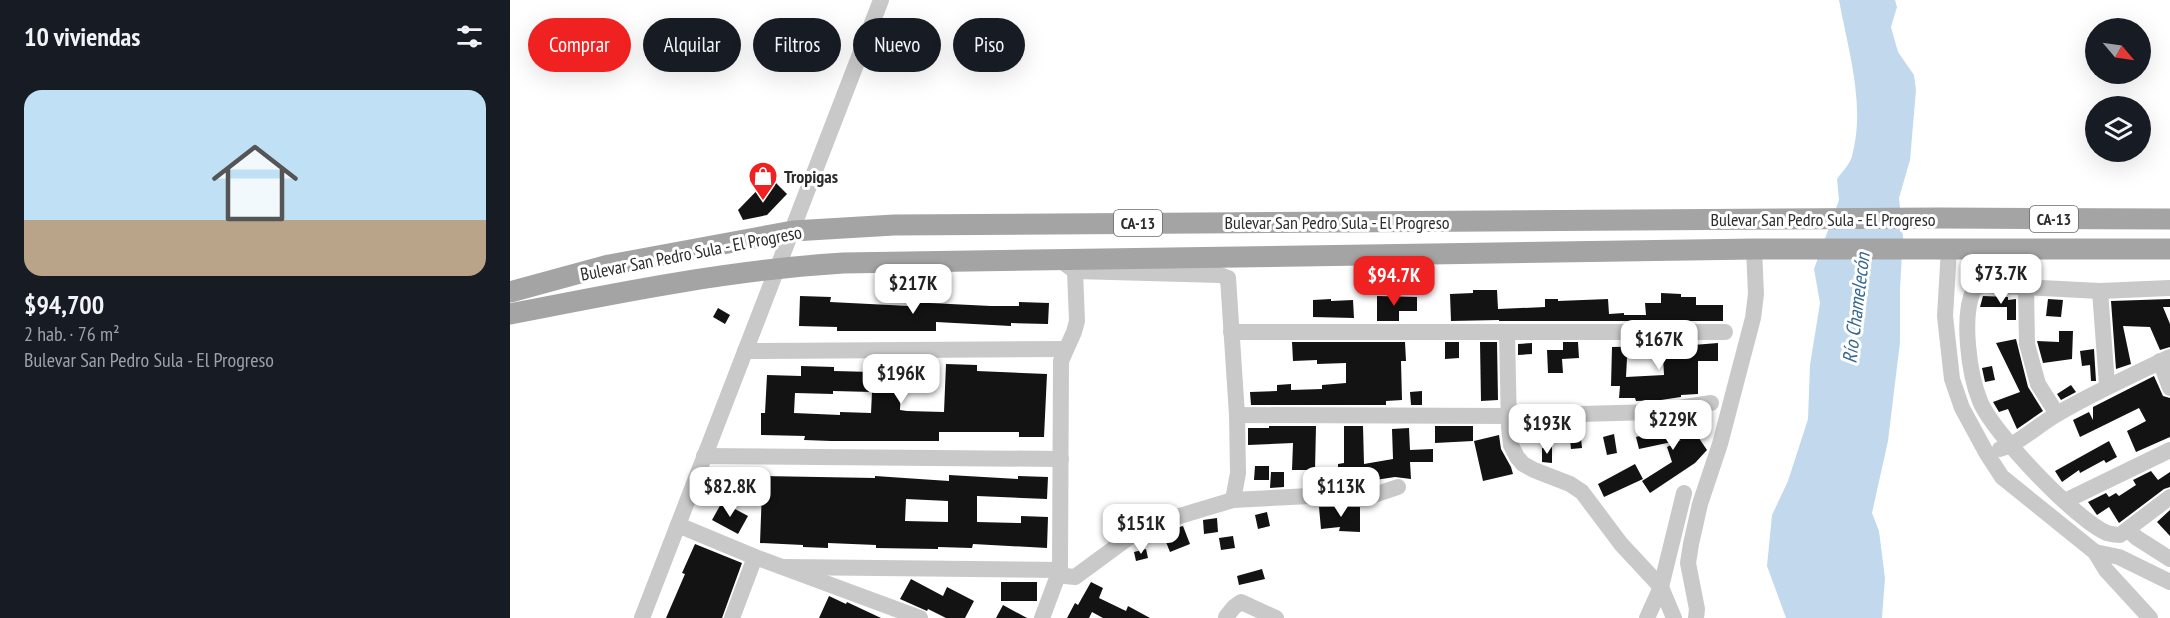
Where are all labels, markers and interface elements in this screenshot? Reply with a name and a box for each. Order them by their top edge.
chip: Comprar [528,18,631,72]
chip: Alquilar [643,18,741,72]
chip: Filtros [753,18,841,72]
chip: Nuevo [853,18,941,72]
chip: Piso [953,18,1025,72]
north arrow [2085,18,2151,84]
map controls [2085,18,2151,162]
text: 10 viviendas [24,20,140,53]
icon: filters [453,20,486,53]
button: layers [2085,96,2151,162]
icon: home [201,129,309,237]
shop icon: Tropigas [747,160,779,202]
place label: Tropigas [784,165,838,188]
road number: CA-13 [2030,206,2078,232]
street label: Bulevar San Pedro Sula - El Progreso [1711,208,1936,231]
road number: CA-13 [1114,210,1162,236]
street label: Bulevar San Pedro Sula - El Progreso [1225,211,1450,234]
street label: Bulevar San Pedro Sula - El Progreso [578,220,804,286]
water label: Río Chamelecón [1836,250,1876,365]
pin: $73.7K [1952,254,2050,305]
pin: $94.7K [1345,256,1443,307]
text: $73.7K [1975,260,2027,286]
text: $94.7K [1368,262,1420,288]
pin: $217K [871,264,955,315]
text: $217K [889,270,937,296]
text: $94,700 [24,288,104,321]
pin: $167K [1617,320,1701,371]
text: 2 hab. · 76 m² [24,321,120,347]
text: $167K [1635,326,1683,352]
text: Bulevar San Pedro Sula - El Progreso [24,347,274,373]
pin: $196K [859,354,943,405]
text: $196K [877,360,925,386]
pin: $229K [1631,400,1715,451]
pin: $193K [1505,404,1589,455]
text: $229K [1649,406,1697,432]
text: $193K [1523,410,1571,436]
pin: $82.8K [681,467,779,518]
pin: $113K [1299,467,1383,518]
text: $82.8K [704,473,756,499]
text: $113K [1317,473,1365,499]
pin: $151K [1099,504,1183,555]
text: $151K [1117,510,1165,536]

